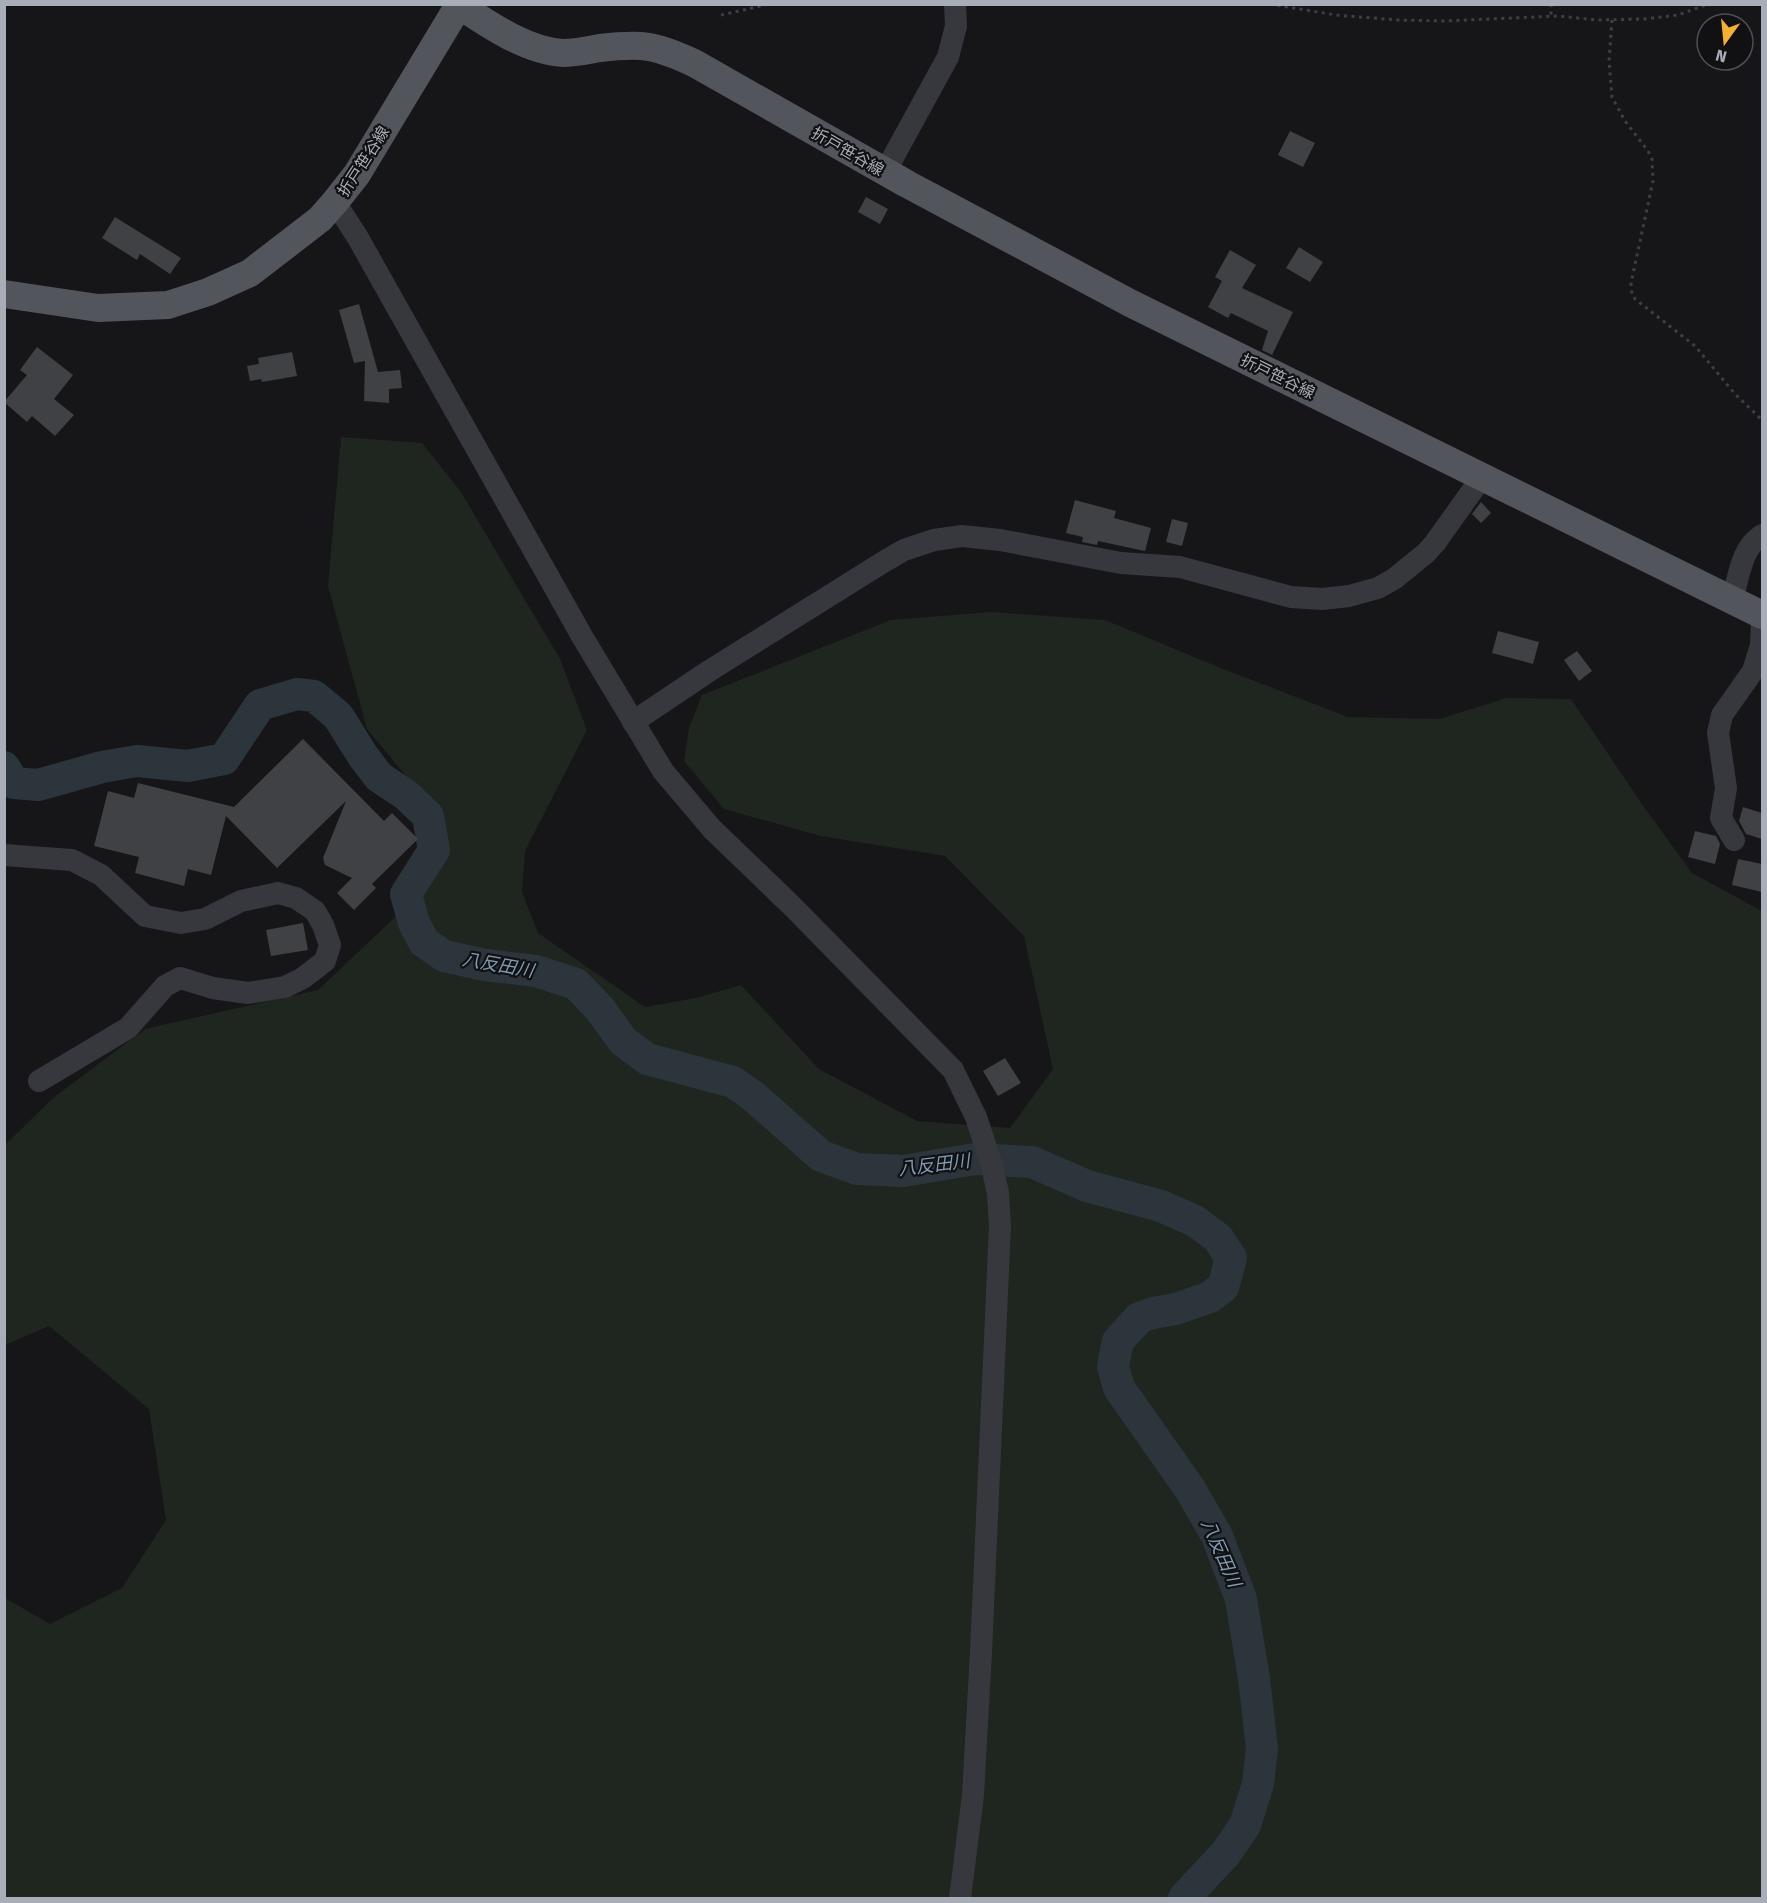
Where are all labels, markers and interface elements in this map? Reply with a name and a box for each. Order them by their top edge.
north arrow [1695,12,1755,72]
text: N [1714,45,1729,67]
street label: 折戸笹谷線 [334,123,393,200]
street label: 折戸笹谷線 [808,123,887,180]
street label: 折戸笹谷線 [1238,350,1318,403]
water label: 八反田川 [461,948,537,982]
water label: 八反田川 [897,1149,973,1180]
water label: 八反田川 [1196,1516,1247,1592]

